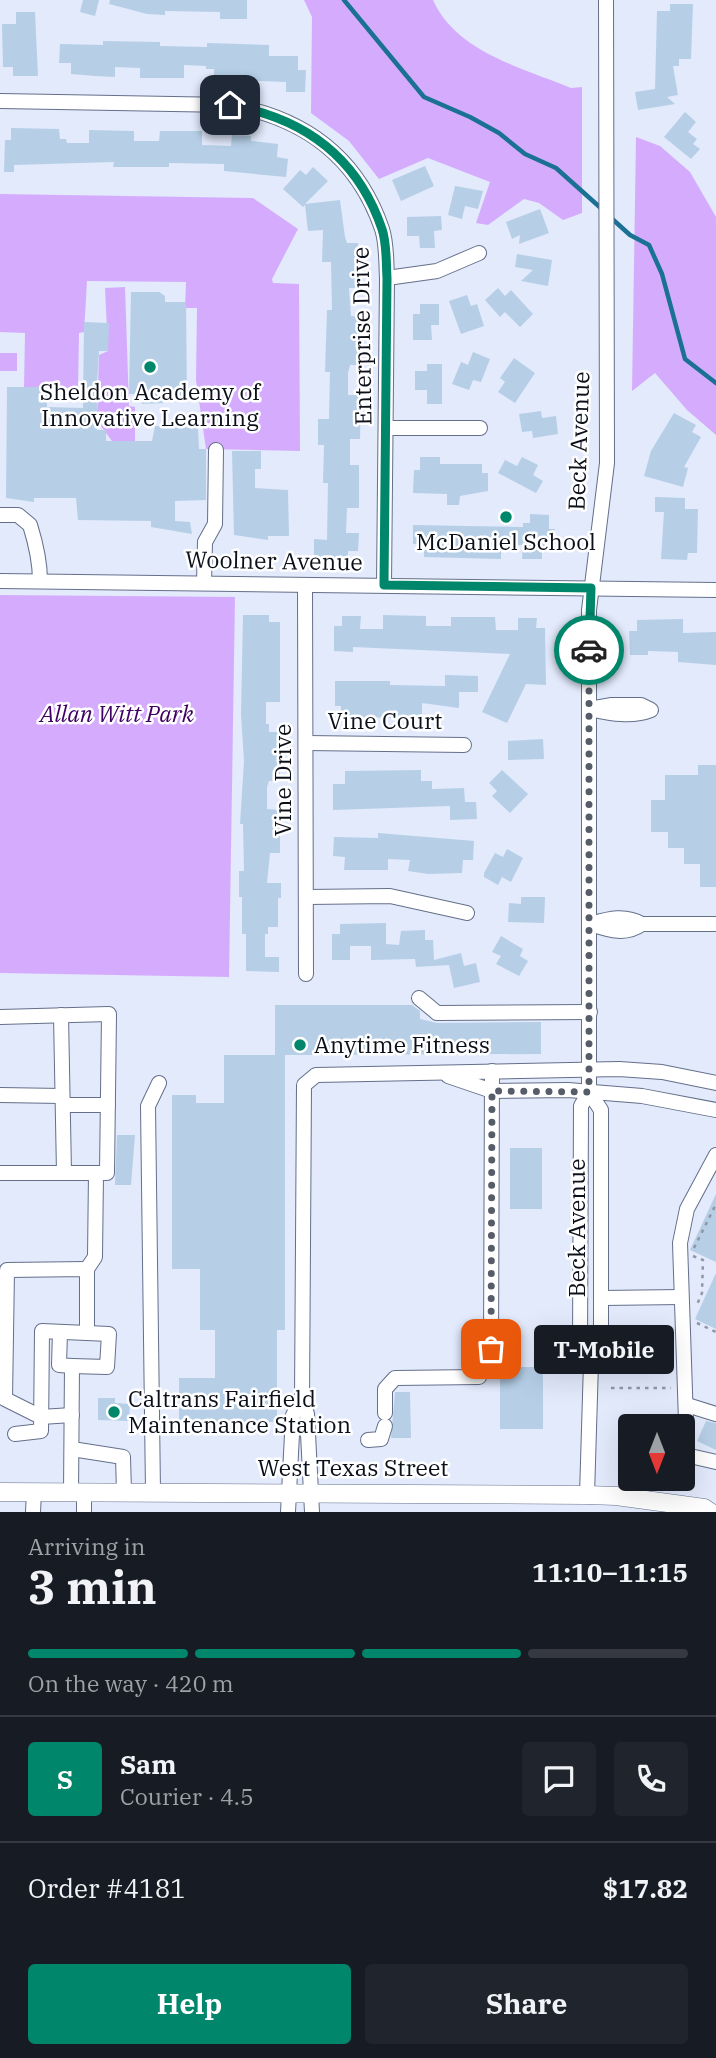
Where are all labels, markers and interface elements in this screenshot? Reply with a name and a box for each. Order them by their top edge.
pin [200,75,260,135]
icon: home [211,86,249,124]
street label: Enterprise Drive [344,246,378,426]
marker: Sheldon Academy of Innovative Learning [142,359,158,375]
street label: Beck Avenue [561,371,595,511]
place label: Sheldon Academy of Innovative Learning [40,376,262,432]
marker: McDaniel School [498,509,514,525]
place label: McDaniel School [416,526,596,556]
street label: Woolner Avenue [185,543,363,577]
courier [554,615,624,685]
icon: car [570,631,608,669]
park label: Allan Witt Park [38,698,195,728]
street label: Vine Court [328,705,442,735]
street label: Vine Drive [267,724,297,836]
place label: Anytime Fitness [314,1029,490,1059]
marker: Anytime Fitness [292,1037,308,1053]
street label: Beck Avenue [561,1158,591,1298]
pin [461,1319,521,1379]
callout: T-Mobile [533,1324,673,1374]
icon: bag [472,1330,510,1368]
text: T-Mobile [554,1334,654,1364]
place label: Caltrans Fairfield Maintenance Station [128,1383,351,1439]
marker: Caltrans Fairfield Maintenance Station [106,1404,122,1420]
north arrow [618,1414,695,1491]
map controls [618,1414,695,1491]
street label: West Texas Street [258,1452,448,1482]
text: Arriving in [28,1531,145,1561]
text: 11:10–11:15 [532,1555,688,1589]
text: 3 min [28,1557,157,1617]
text: On the way · 420 m [28,1668,234,1698]
button: chat [522,1742,596,1816]
button: phone [614,1742,688,1816]
text: Sam [120,1747,176,1781]
text: S [57,1762,73,1796]
text: Courier · 4.5 [120,1781,254,1811]
text: Order #4181 [28,1871,186,1905]
text: $17.82 [603,1871,688,1905]
button: Help [28,1964,351,2044]
button: Share [365,1964,688,2044]

